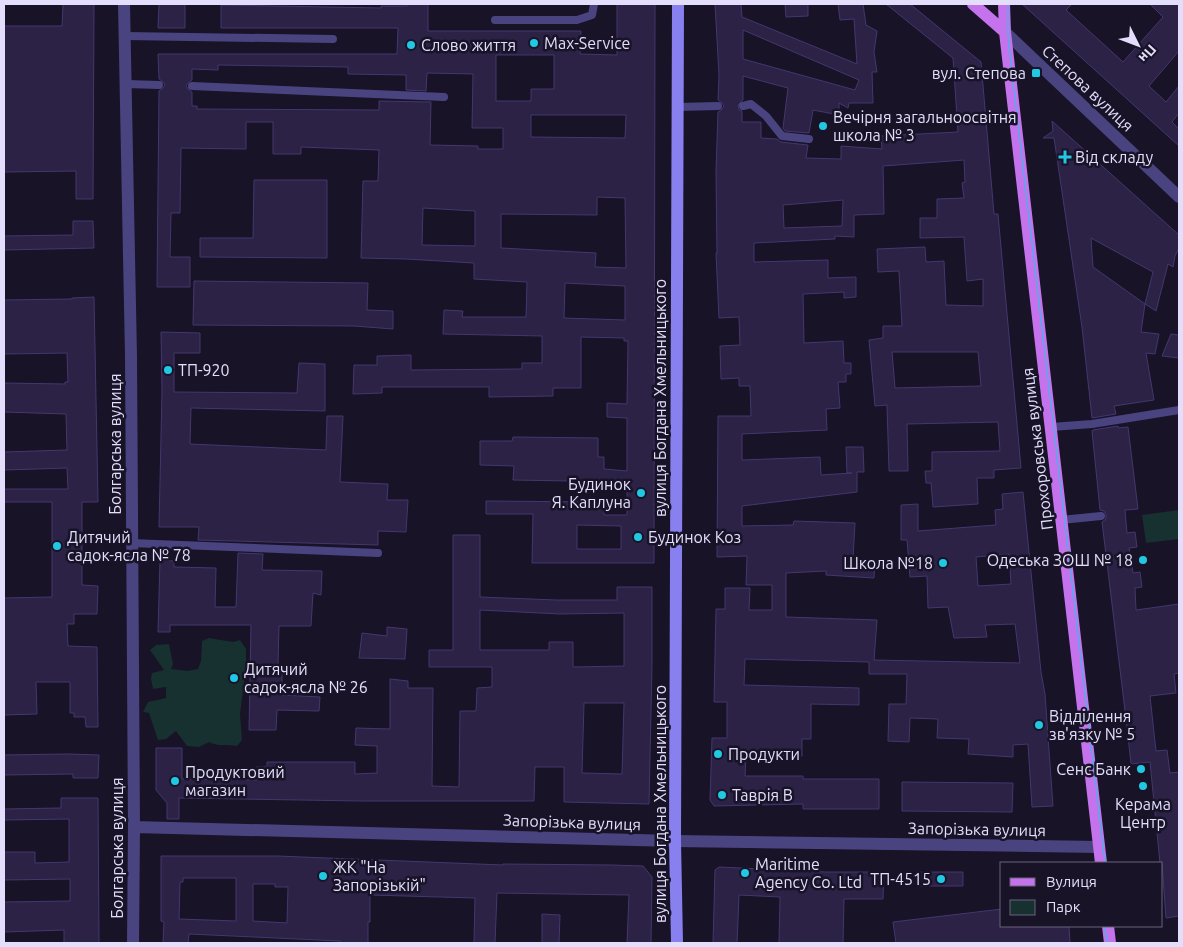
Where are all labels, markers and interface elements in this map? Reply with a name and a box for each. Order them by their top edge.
north arrow [1113,20,1163,70]
place label: Max-Service [544,34,630,52]
place label: Слово життя [421,36,516,54]
marker: Max-Service [528,37,540,49]
marker: Слово життя [405,39,417,51]
street label: Степова вулиця [1039,41,1137,135]
text: Пн [1136,42,1160,66]
place label: вул. Степова [932,64,1026,82]
marker: вул. Степова [1030,67,1042,79]
place label: Вечірня загальноосвітня школа № 3 [833,108,1017,144]
marker: Вечірня загальноосвітня школа № 3 [817,120,829,132]
place label: Від складу [1075,148,1153,166]
marker: Від складу [1059,151,1071,163]
street label: вулиця Богдана Хмельницького [651,279,669,517]
place label: ТП-920 [178,361,230,379]
marker: ТП-920 [162,364,174,376]
street label: Прохоровська вулиця [1018,367,1056,531]
street label: Болгарська вулиця [106,373,124,515]
place label: Будинок Я. Каплуна [552,475,631,511]
marker: Будинок Я. Каплуна [635,487,647,499]
place label: Дитячий садок-ясла № 78 [67,528,191,564]
place label: Будинок Коз [648,528,741,546]
marker: Будинок Коз [632,531,644,543]
marker: Дитячий садок-ясла № 78 [51,540,63,552]
place label: Одеська ЗОШ № 18 [987,551,1133,569]
place label: Школа №18 [843,554,933,572]
marker: Одеська ЗОШ № 18 [1137,554,1149,566]
marker: Школа №18 [937,557,949,569]
place label: Дитячий садок-ясла № 26 [244,660,368,696]
marker: Дитячий садок-ясла № 26 [228,672,240,684]
street label: вулиця Богдана Хмельницького [651,685,669,923]
place label: Відділення зв'язку № 5 [1049,707,1135,743]
marker: Відділення зв'язку № 5 [1033,719,1045,731]
place label: Продукти [728,745,800,763]
marker: Продукти [712,748,724,760]
place label: Сенс Банк [1056,760,1131,778]
place label: Продуктовий магазин [185,763,285,799]
marker: Сенс Банк [1135,763,1147,775]
marker: Продуктовий магазин [169,775,181,787]
street label: Болгарська вулиця [108,777,126,919]
marker: Керама Центр [1137,780,1149,792]
place label: Таврія В [732,786,793,804]
marker: Таврія В [716,789,728,801]
place label: Керама Центр [1115,795,1171,831]
street label: Запорізька вулиця [503,811,641,833]
street label: Запорізька вулиця [908,819,1046,839]
place label: Maritime Agency Co. Ltd [755,855,862,891]
place label: ЖК "На Запорізькій" [333,858,426,894]
legend [1000,862,1163,927]
marker: Maritime Agency Co. Ltd [739,867,751,879]
marker: ЖК "На Запорізькій" [317,870,329,882]
place label: ТП-4515 [870,870,931,888]
marker: ТП-4515 [935,873,947,885]
text: Вулиця [1046,873,1097,890]
text: Парк [1046,898,1081,915]

